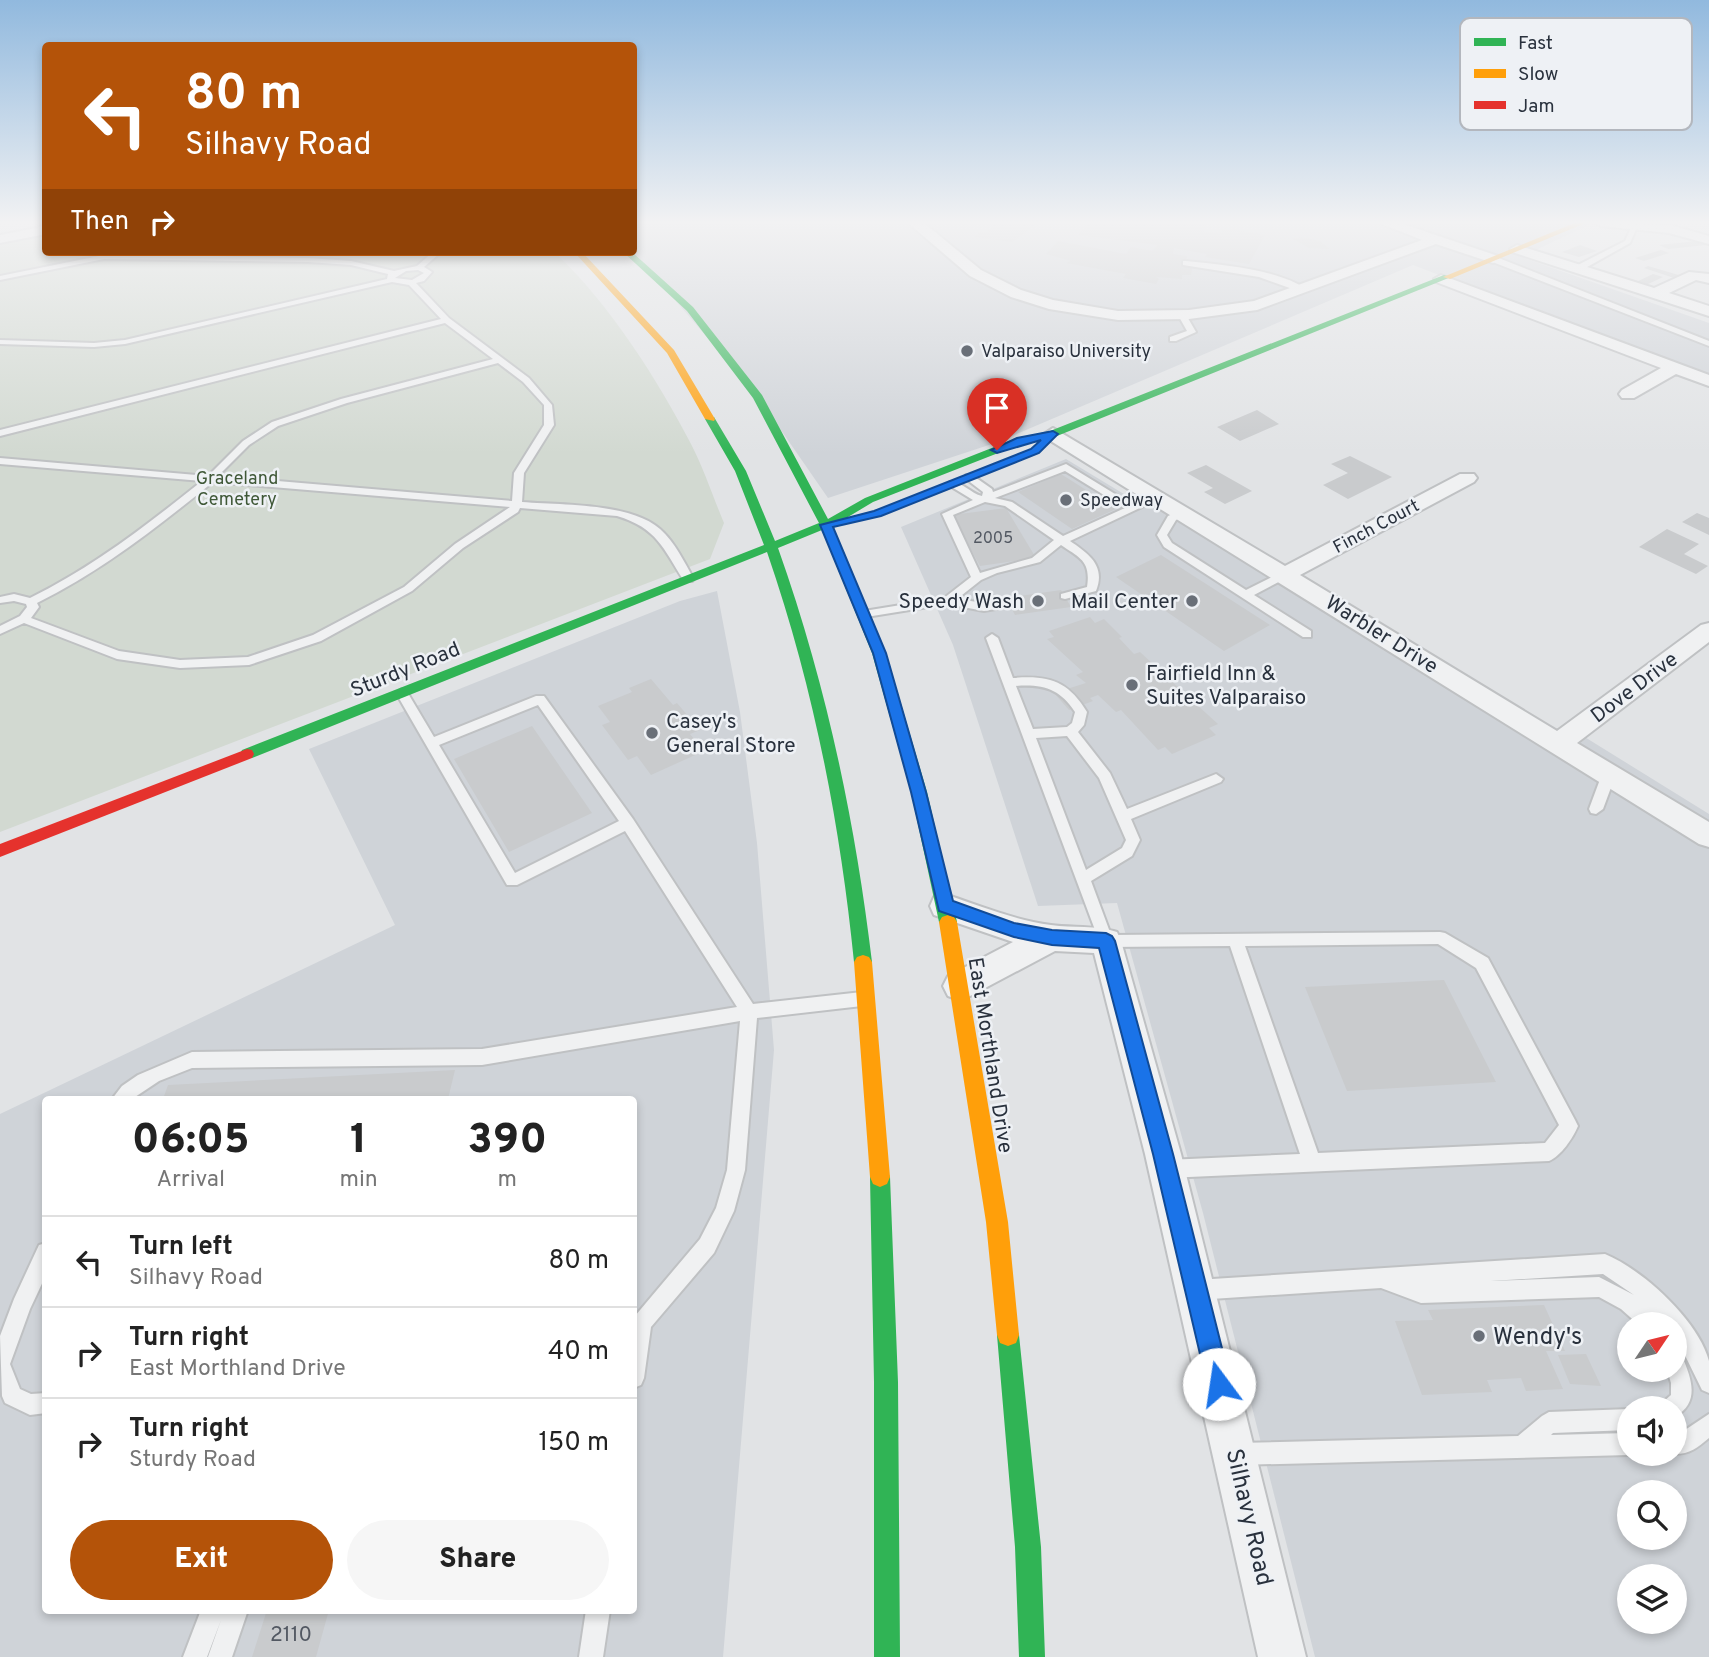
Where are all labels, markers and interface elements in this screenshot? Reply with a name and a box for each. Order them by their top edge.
legend [1460,18,1692,130]
text: Fast [1518,32,1553,56]
text: Slow [1518,63,1558,87]
text: 80 m [185,65,302,127]
icon: left [70,70,161,161]
text: Jam [1518,95,1555,119]
text: Silhavy Road [185,126,371,166]
icon: right [143,203,181,241]
text: Then [70,206,129,239]
place label: Valparaiso University [981,341,1151,364]
marker: Valparaiso University [959,343,975,359]
pin [967,378,1027,450]
icon: arrive [978,389,1016,427]
park label: Graceland Cemetery [196,468,278,512]
place label: Speedway [1080,490,1163,513]
marker: Speedway [1058,492,1074,508]
street label: Finch Court [1330,495,1424,560]
house number: 2005 [973,529,1013,549]
place label: Speedy Wash [899,589,1024,616]
place label: Mail Center [1071,589,1178,616]
street label: Warbler Drive [1320,590,1443,681]
marker: Speedy Wash [1030,593,1046,609]
marker: Mail Center [1184,593,1200,609]
street label: Sturdy Road [347,636,464,705]
street label: Dove Drive [1586,647,1684,730]
place label: Fairfield Inn & Suites Valparaiso [1146,661,1306,712]
marker: Fairfield Inn & Suites Valparaiso [1124,677,1140,693]
place label: Casey's General Store [666,709,796,760]
marker: Casey's General Store [644,725,660,741]
street label: East Morthland Drive [961,955,1018,1155]
text: 06:05 [132,1115,250,1168]
text: 1 [350,1115,367,1168]
text: 390 [468,1115,547,1168]
text: Arrival [156,1166,225,1195]
text: min [339,1166,378,1195]
text: m [498,1166,517,1195]
text: Turn left [129,1231,233,1264]
icon: left [70,1243,108,1281]
text: 80 m [549,1245,609,1278]
text: Silhavy Road [129,1264,263,1293]
north arrow [1617,1312,1687,1382]
map controls [1617,1312,1687,1634]
text: Turn right [129,1322,249,1355]
place label: Wendy's [1493,1323,1582,1353]
marker: Wendy's [1471,1328,1487,1344]
icon: right [70,1334,108,1372]
text: 40 m [548,1336,609,1369]
position arrow [1182,1347,1256,1421]
text: East Morthland Drive [129,1355,346,1384]
button: sound [1617,1396,1687,1466]
text: Turn right [129,1413,249,1446]
icon: right [70,1425,108,1463]
text: 150 m [538,1427,609,1460]
text: Sturdy Road [129,1446,256,1475]
street label: Silhavy Road [1218,1446,1278,1589]
button: search [1617,1480,1687,1550]
button: Exit [70,1520,333,1600]
button: Share [347,1520,609,1600]
button: layers [1617,1564,1687,1634]
house number: 2110 [270,1622,312,1649]

